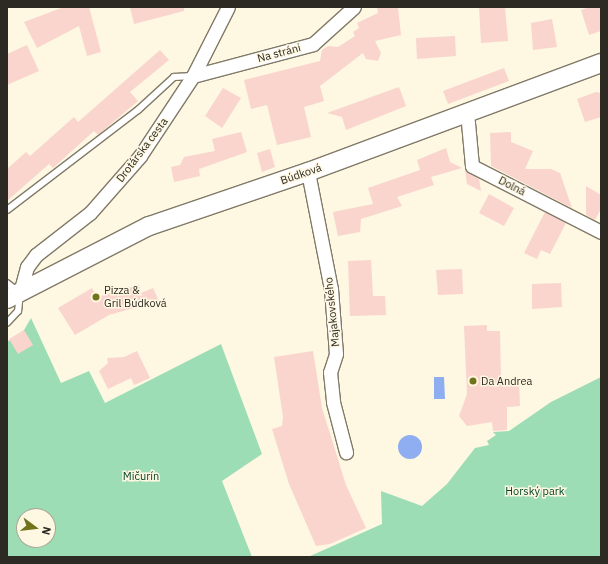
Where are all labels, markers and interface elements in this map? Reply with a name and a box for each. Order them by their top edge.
street label: Na stráni [256,41,302,65]
street label: Drotárska cesta [113,115,171,185]
street label: Búdková [279,161,323,187]
street label: Dolná [496,174,528,198]
street label: Majakovského [322,277,342,347]
place label: Pizza & Gril Búdková [104,284,167,310]
marker: Pizza & Gril Búdková [91,292,101,302]
place label: Da Andrea [481,374,532,388]
marker: Da Andrea [468,376,478,386]
park label: Mičurín [123,469,159,483]
park label: Horský park [505,484,565,498]
north arrow [16,508,56,548]
text: N [39,525,54,537]

